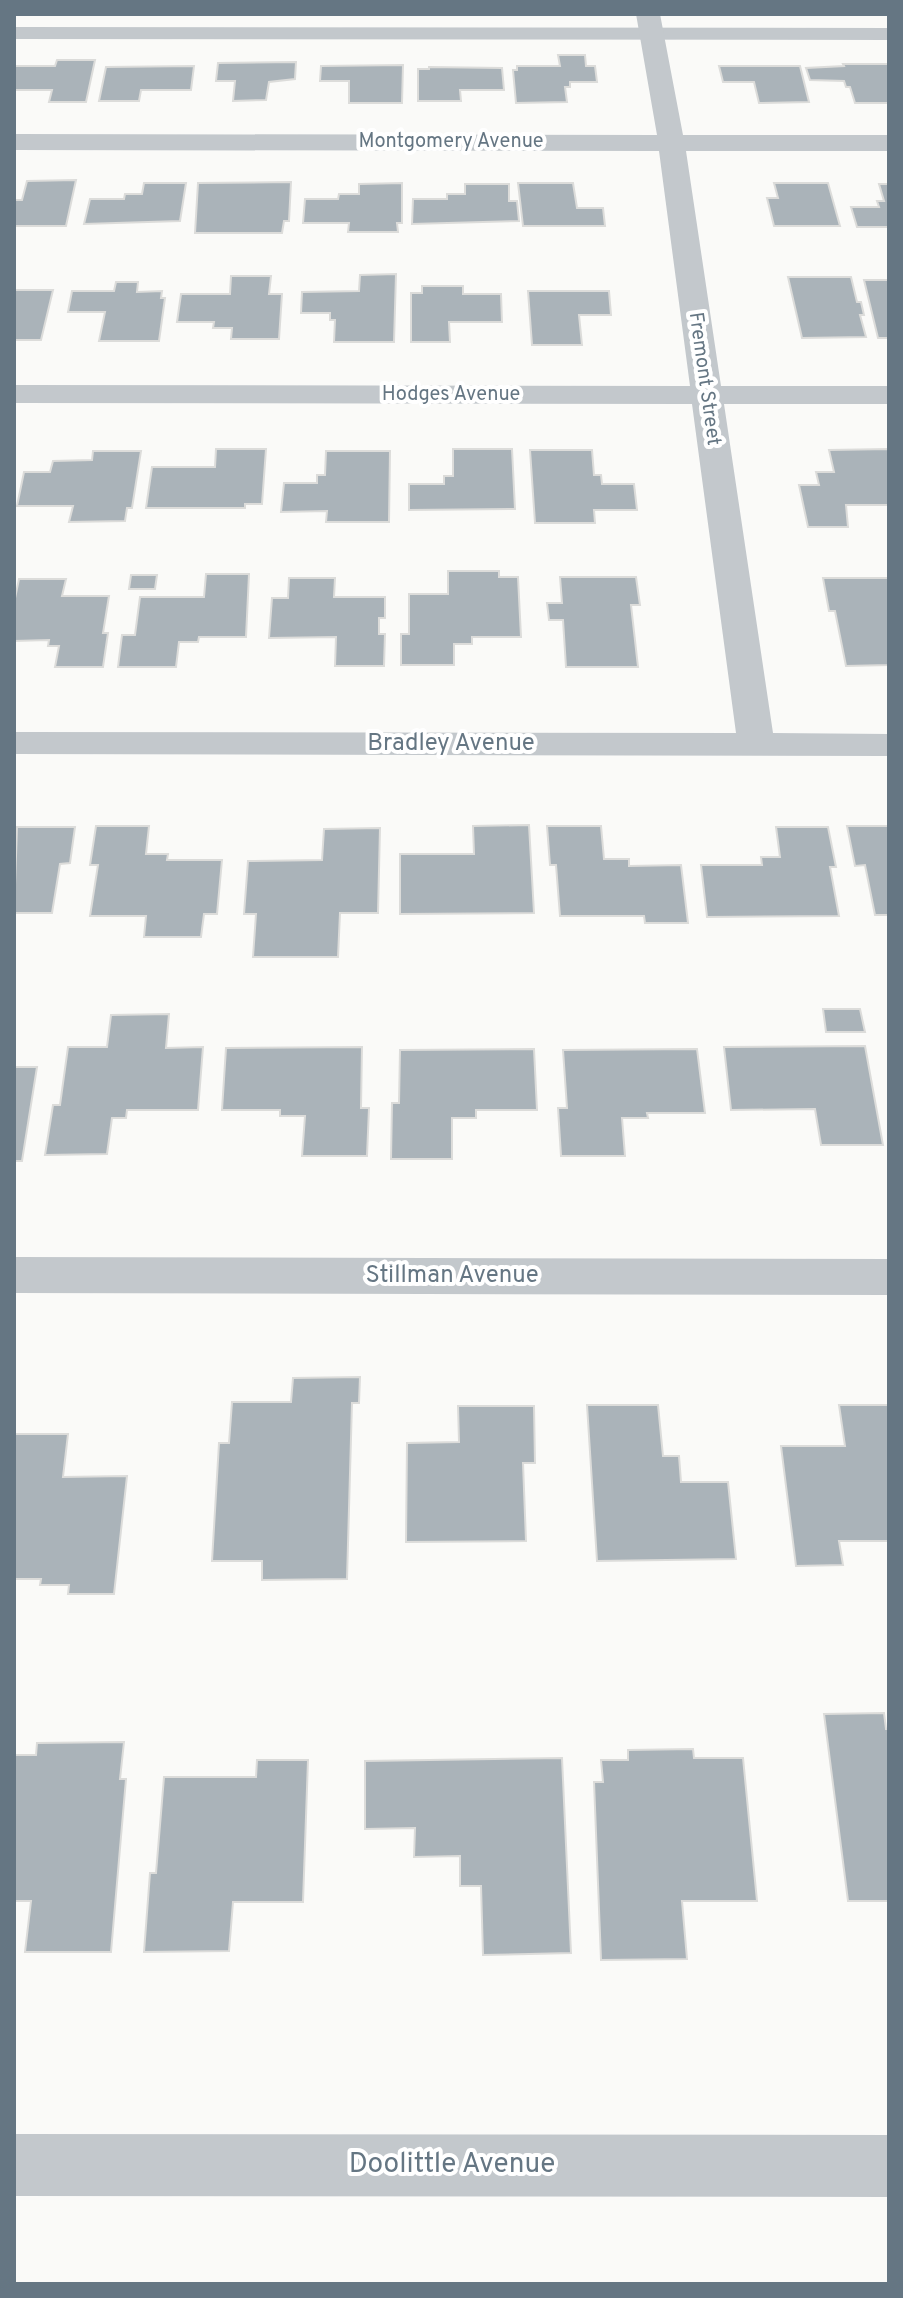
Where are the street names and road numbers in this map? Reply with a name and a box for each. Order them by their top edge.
street label: Montgomery Avenue [358,129,544,155]
street label: Fremont Street [682,311,726,447]
street label: Hodges Avenue [382,382,520,408]
street label: Bradley Avenue [367,729,535,759]
street label: Stillman Avenue [365,1261,539,1291]
street label: Doolittle Avenue [349,2147,555,2183]

